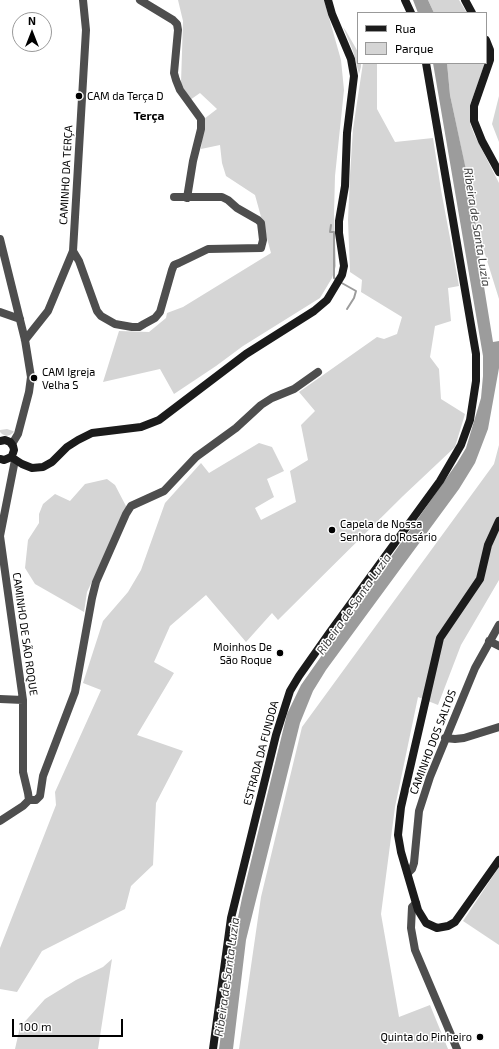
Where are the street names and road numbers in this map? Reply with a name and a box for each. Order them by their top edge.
street label: CAMINHO DA TERÇA [57,125,75,225]
street label: CAMINHO DE SÃO ROQUE [10,572,40,696]
street label: CAMINHO DOS SALTOS [407,688,459,796]
street label: ESTRADA DA FUNDOA [241,699,281,807]

